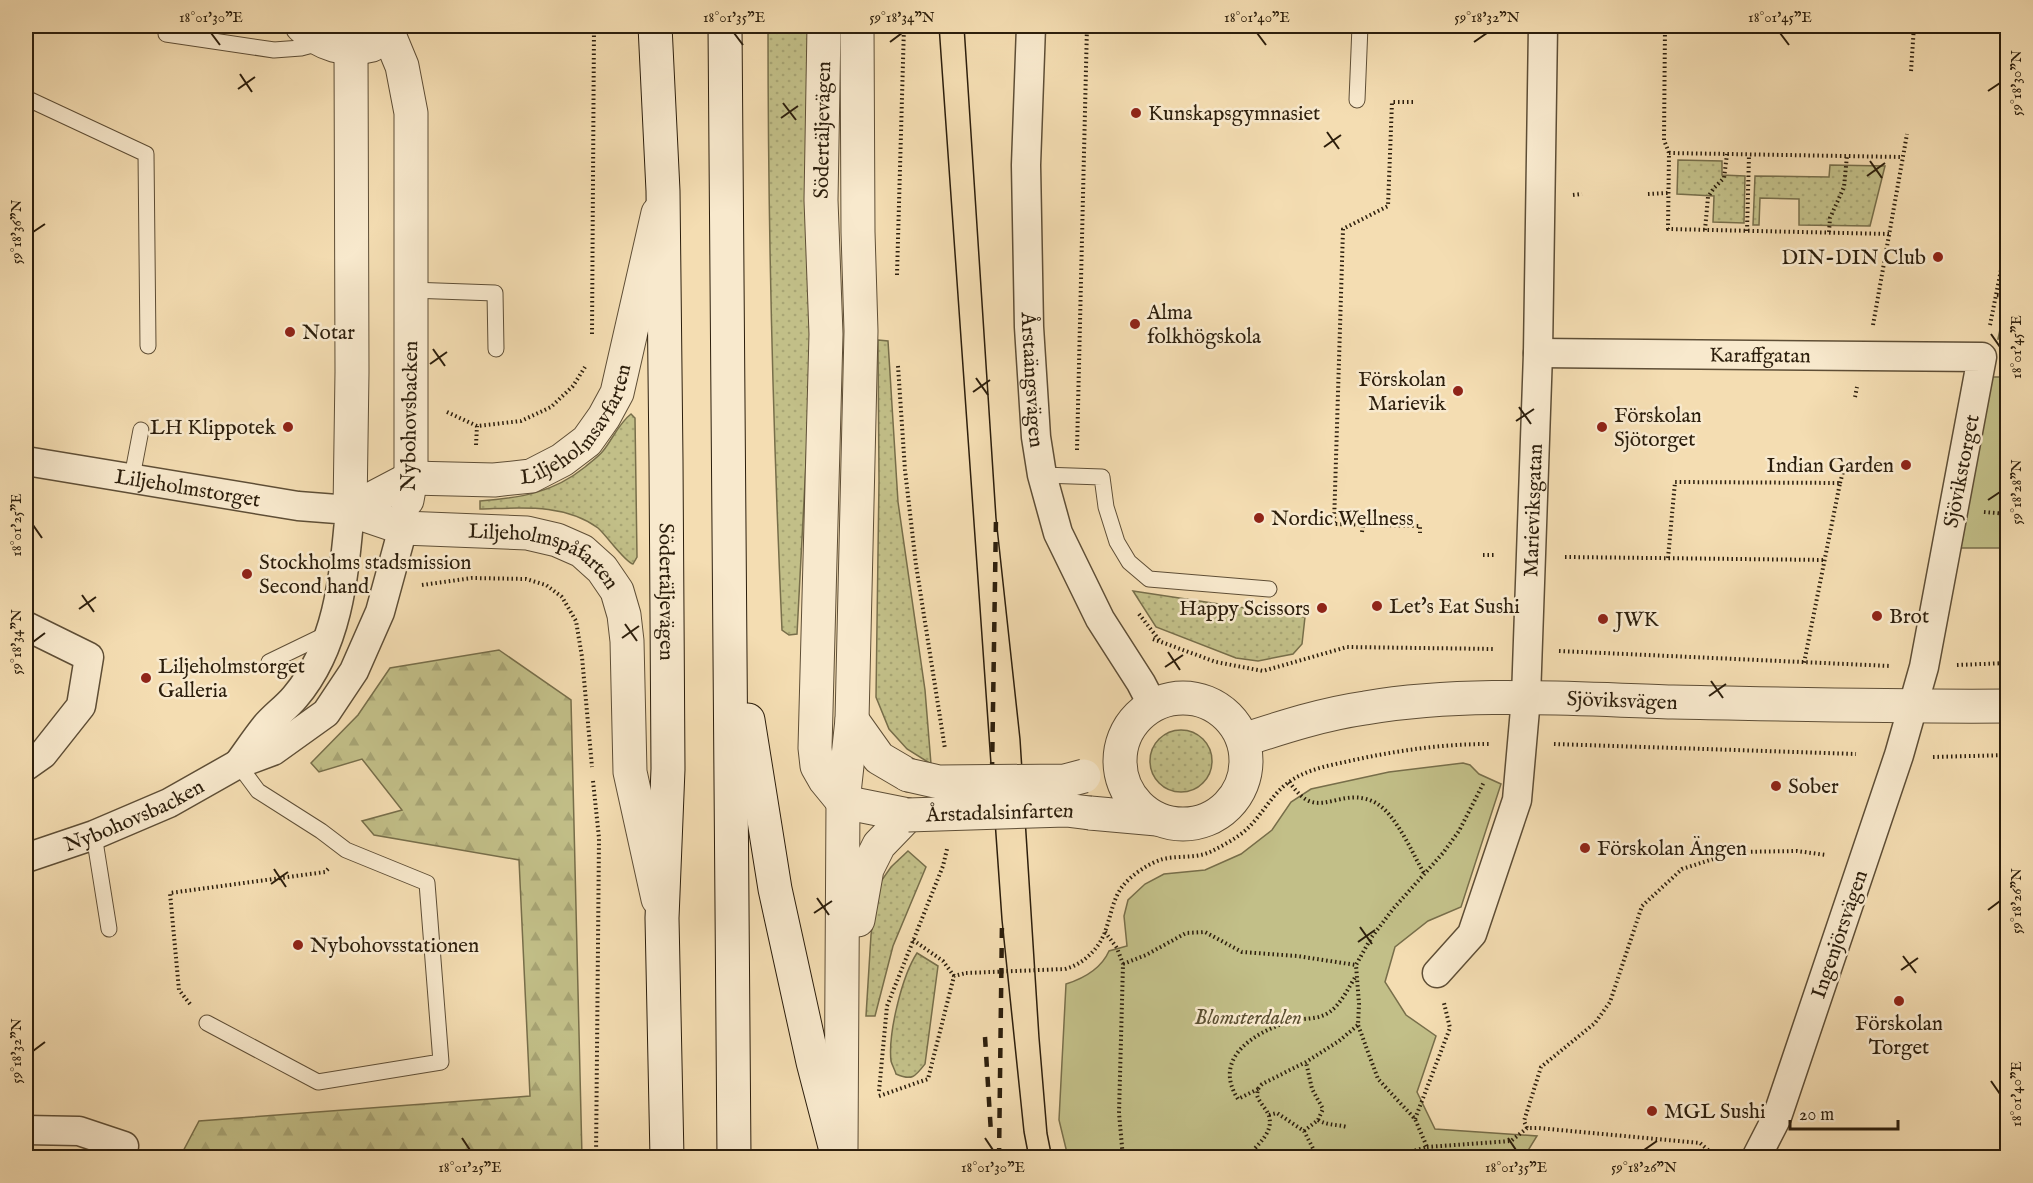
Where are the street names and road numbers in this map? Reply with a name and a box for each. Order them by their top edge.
street label: Södertäljevägen [809,61,838,199]
street label: Årstaängsvägen [1014,311,1049,449]
street label: Nybohovsbacken [396,340,425,492]
street label: Karaffgatan [1709,343,1811,370]
street label: Liljeholmsavfarten [519,362,638,492]
street label: Sjövikstorget [1938,412,1987,530]
street label: Marieviksgatan [1518,443,1550,577]
street label: Liljeholmstorget [113,464,262,515]
street label: Liljeholmspåfarten [468,519,624,595]
street label: Södertäljevägen [651,523,679,661]
street label: Sjöviksvägen [1566,686,1678,717]
street label: Nybohovsbacken [61,774,210,859]
street label: Årstadalsinfarten [924,798,1076,829]
street label: Ingenjörsvägen [1806,867,1875,1002]

